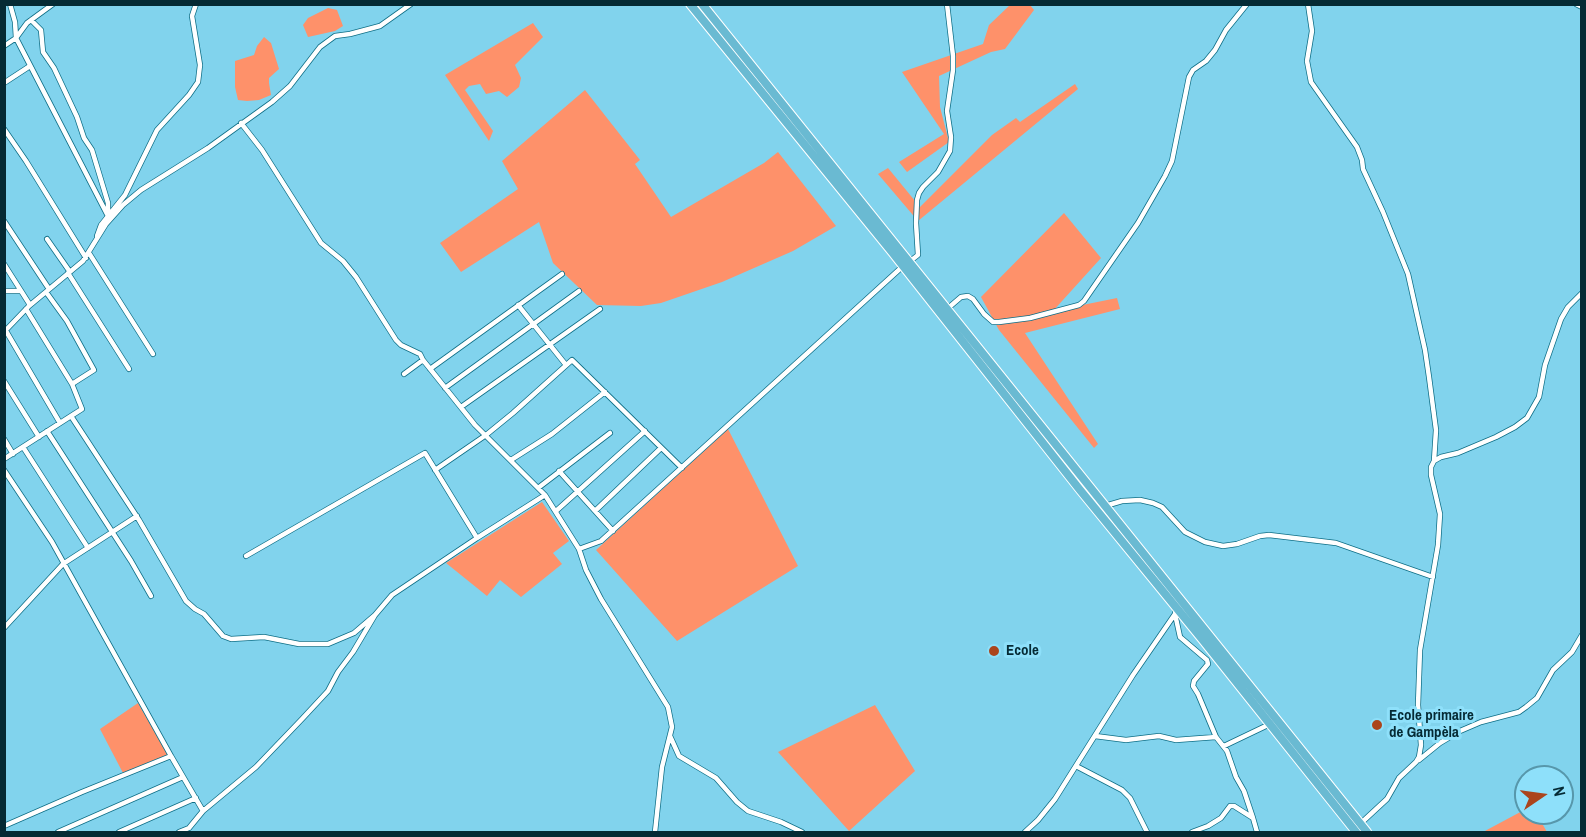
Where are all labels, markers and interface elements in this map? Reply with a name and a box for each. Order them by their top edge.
place label: Ecole [1006,642,1039,660]
marker: Ecole [987,644,1001,658]
place label: Ecole primaire de Gampèla [1389,707,1474,742]
marker: Ecole primaire de Gampèla [1370,718,1384,732]
north arrow [1514,765,1574,825]
text: N [1548,784,1571,798]

